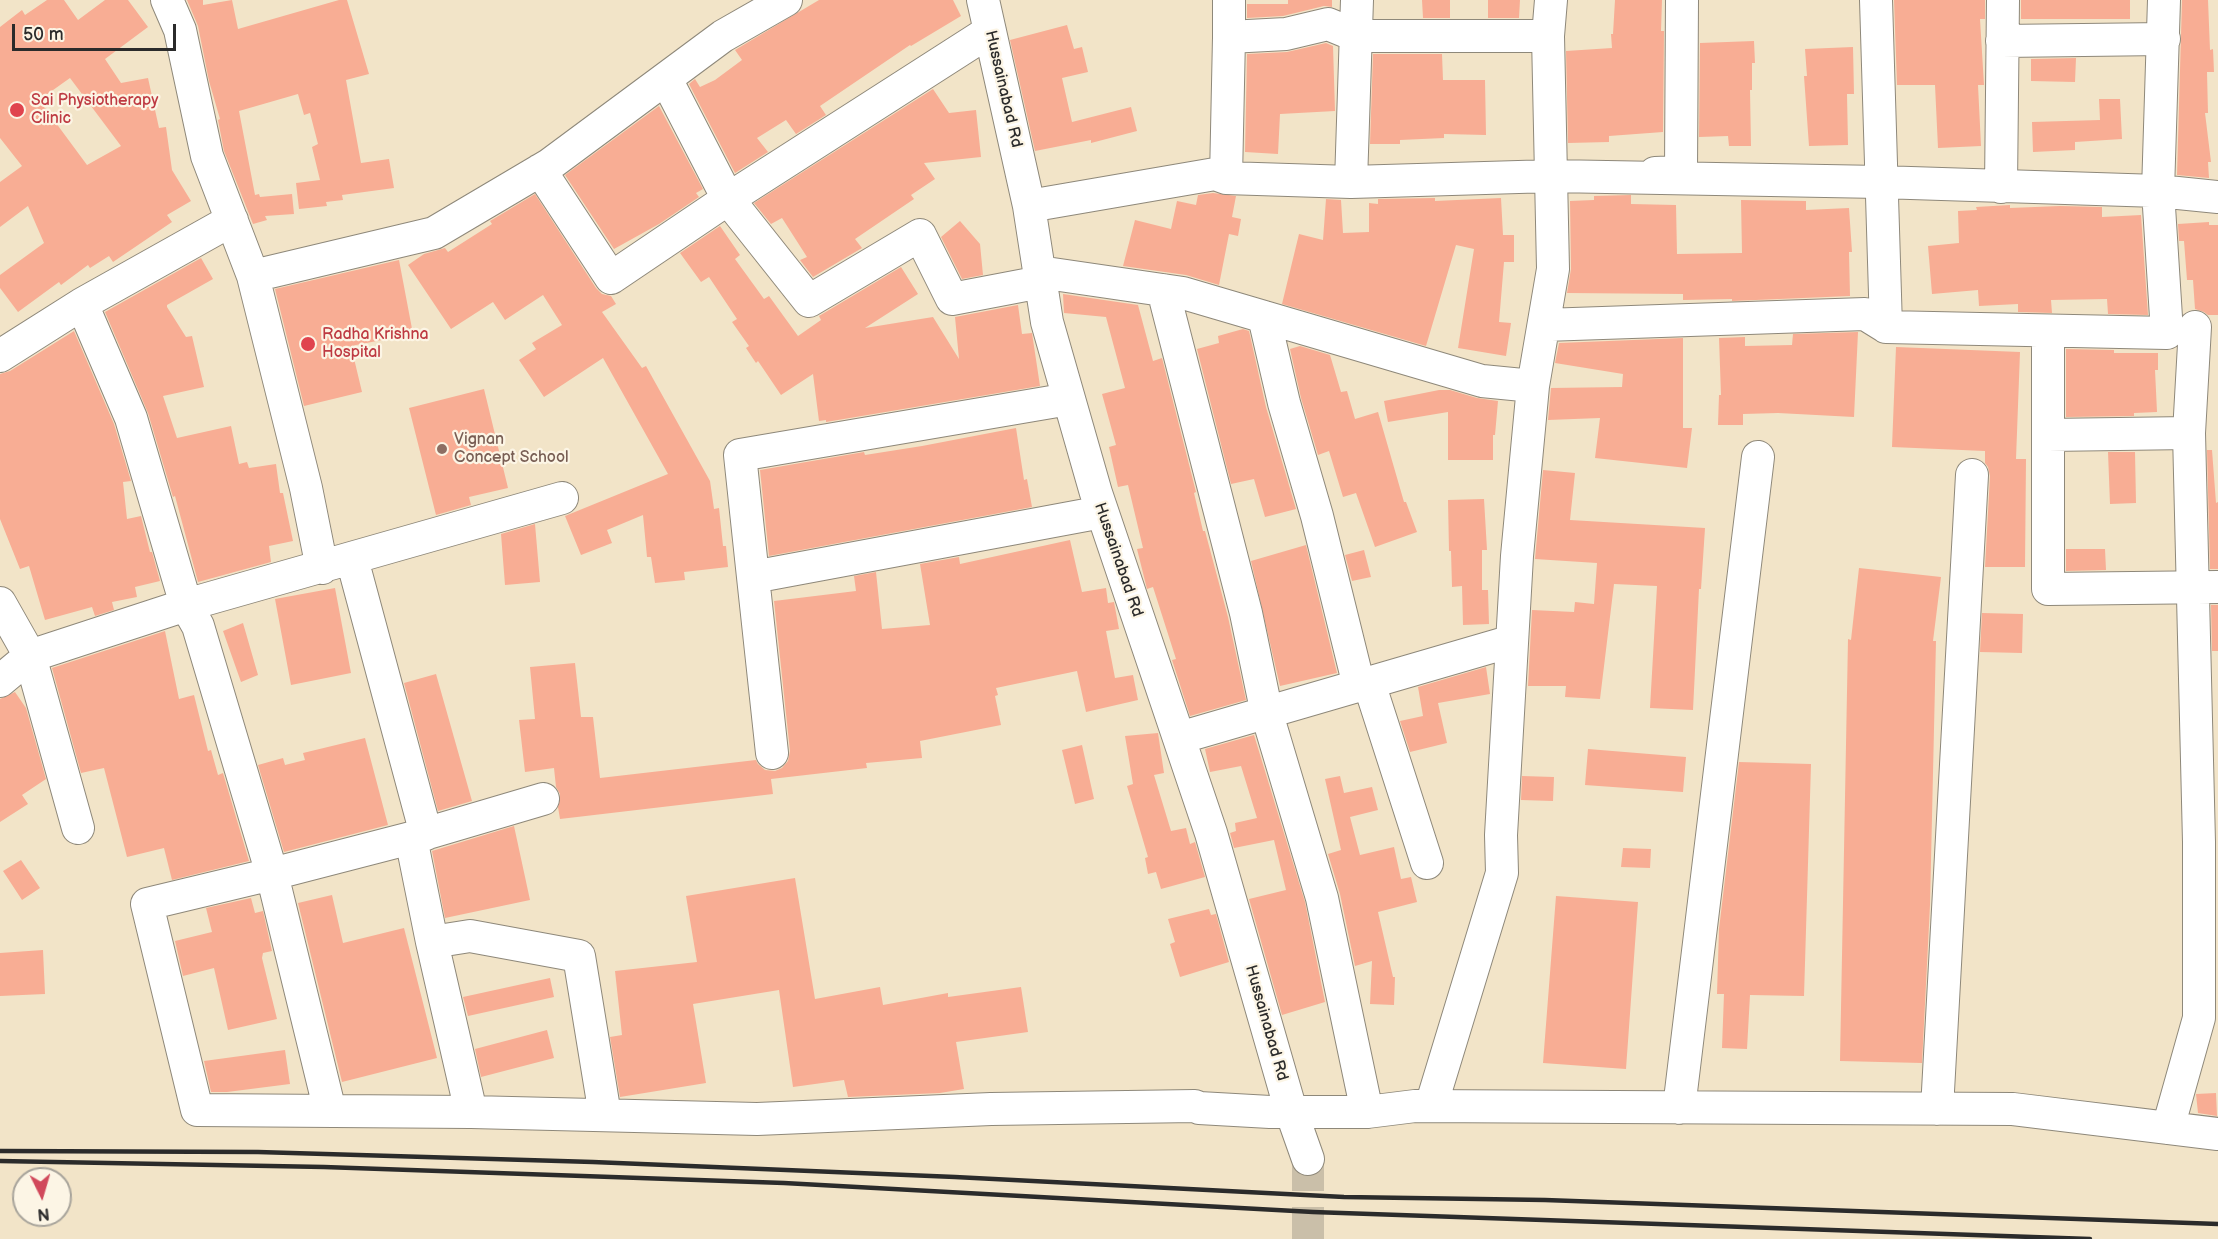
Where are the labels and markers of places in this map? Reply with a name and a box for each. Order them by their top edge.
place label: Sai Physiotherapy Clinic [31,91,158,129]
marker: Sai Physiotherapy Clinic [8,101,26,119]
place label: Radha Krishna Hospital [322,325,429,363]
marker: Radha Krishna Hospital [299,335,317,353]
place label: Vignan Concept School [454,430,569,468]
marker: Vignan Concept School [435,442,449,456]

